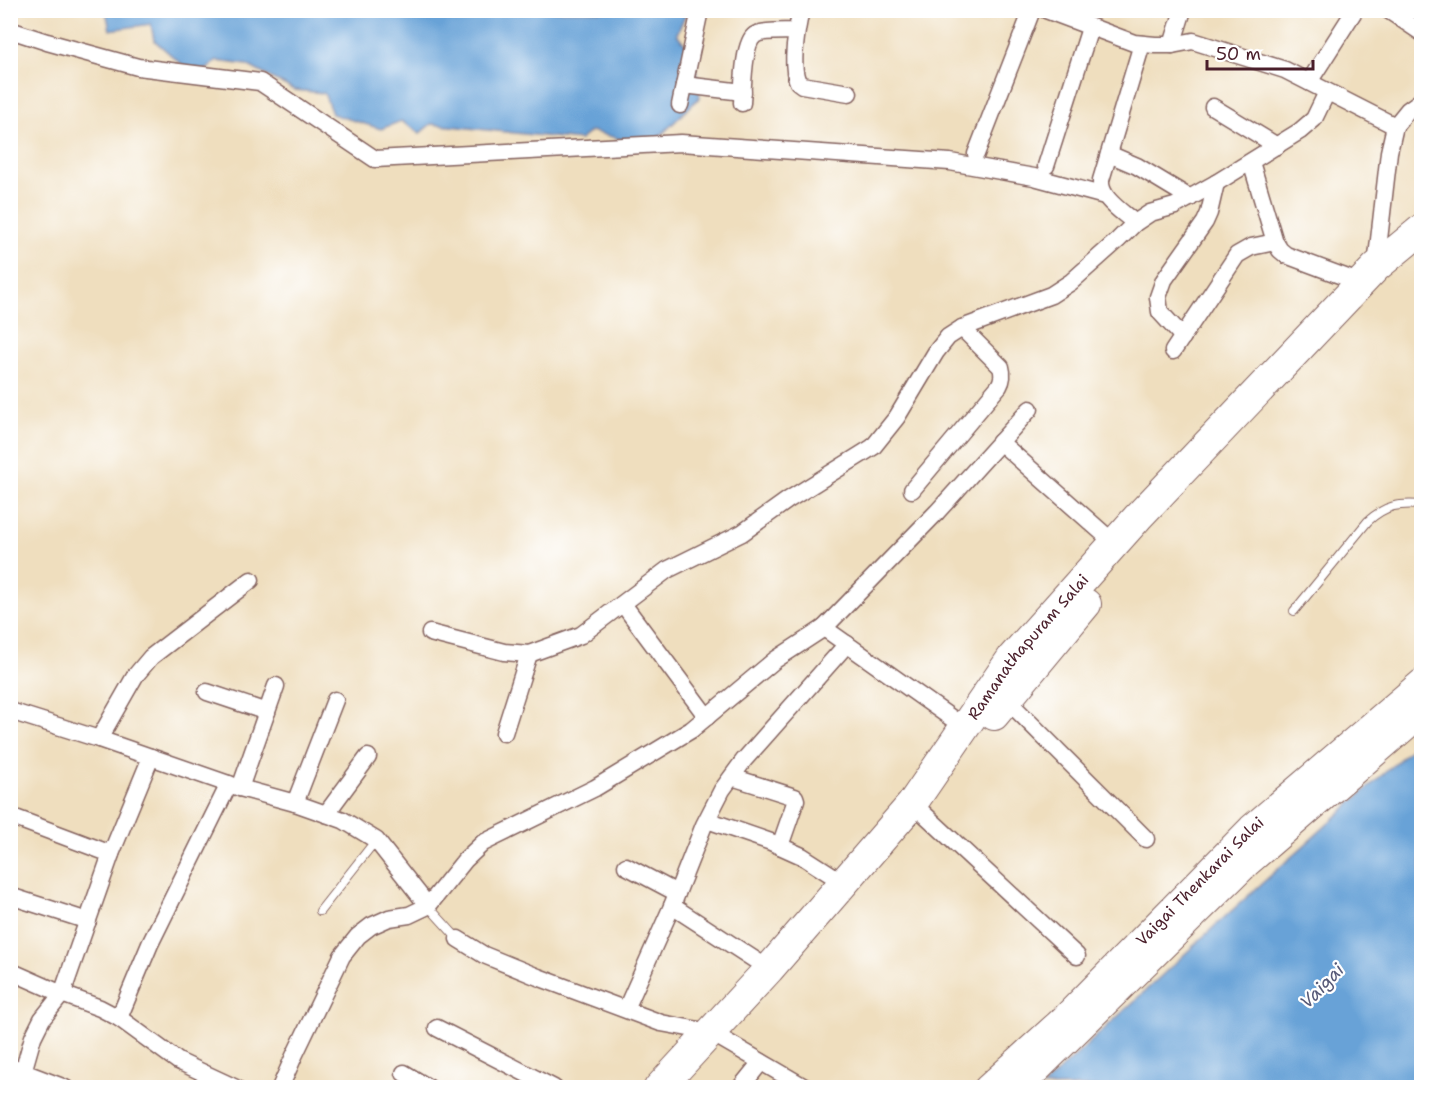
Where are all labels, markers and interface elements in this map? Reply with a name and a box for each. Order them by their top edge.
scale bar [1207,33,1314,71]
text: 50 m [1216,42,1261,66]
street label: Ramanathapuram Salai [963,570,1093,724]
street label: Vaigai Thenkarai Salai [1131,812,1268,950]
water label: Vaigai [1295,958,1350,1014]

